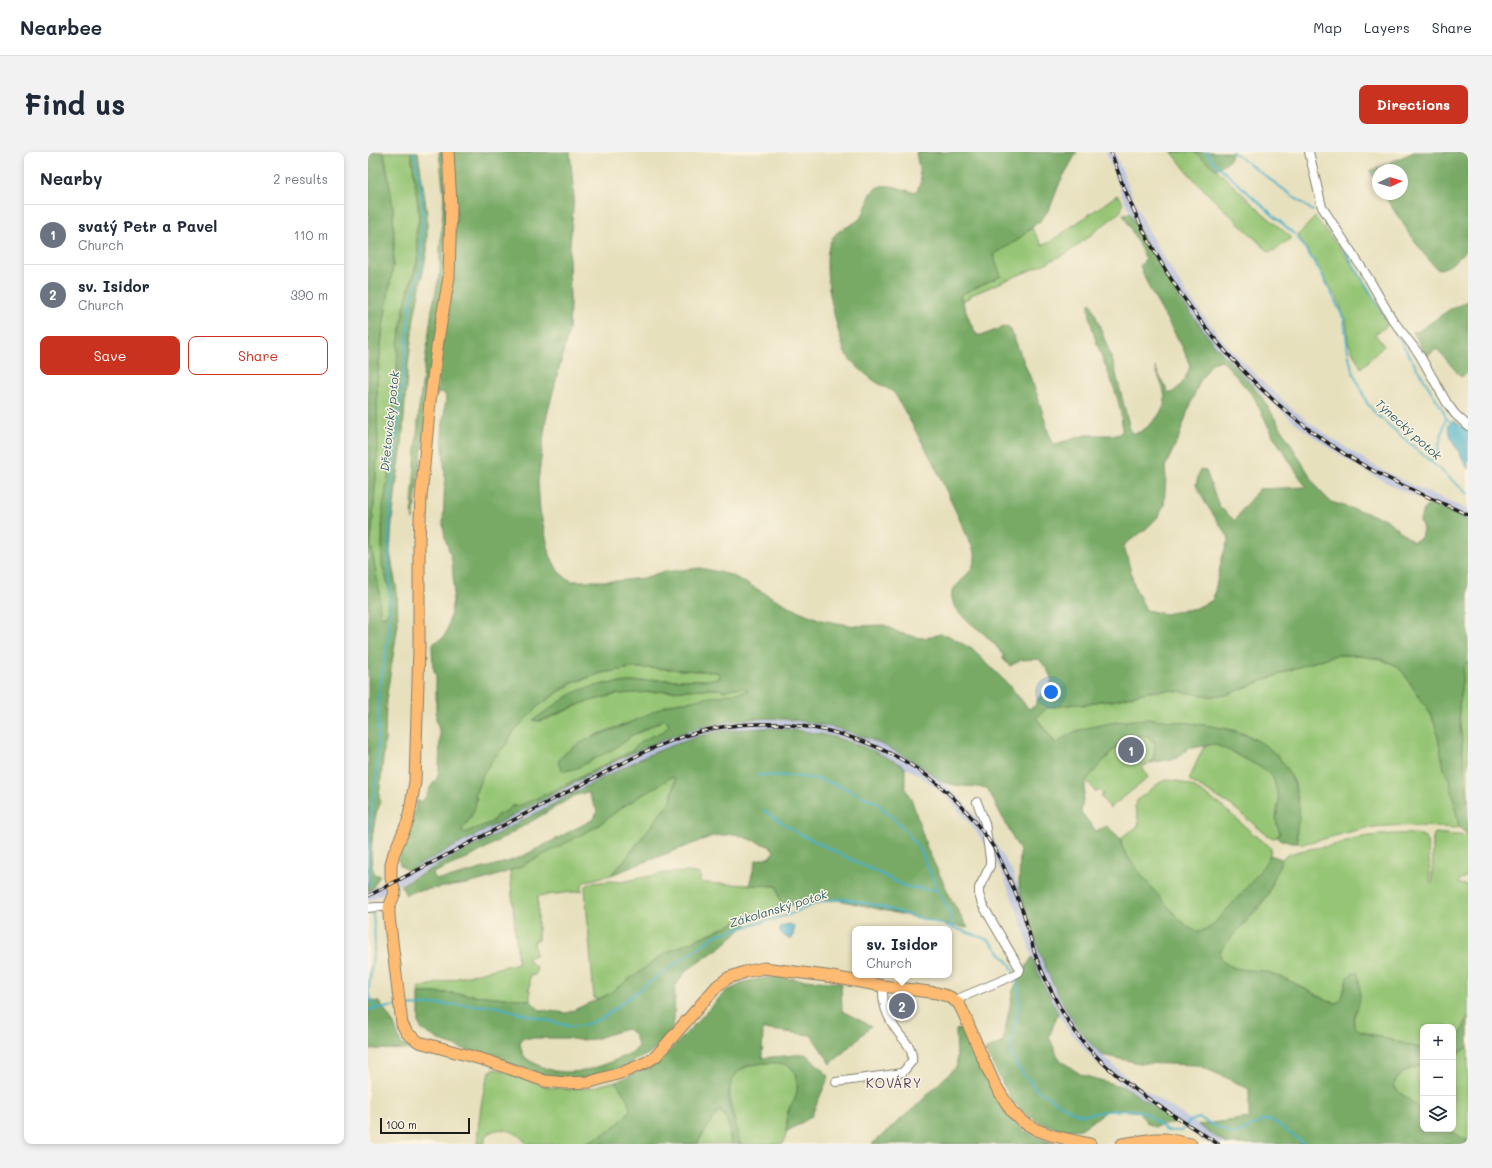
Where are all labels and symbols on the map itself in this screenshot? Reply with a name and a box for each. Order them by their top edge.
north arrow [1372,164,1408,200]
water label: Dřetovický potok [376,369,402,472]
water label: Týnecký potok [1372,395,1446,463]
your location [1041,682,1061,702]
pin: 1 [1118,735,1144,765]
water label: Zákolanský potok [727,885,830,931]
pin: 2 [889,991,915,1021]
district label: KOVÁRY [866,1074,922,1091]
scale bar [380,1116,470,1135]

